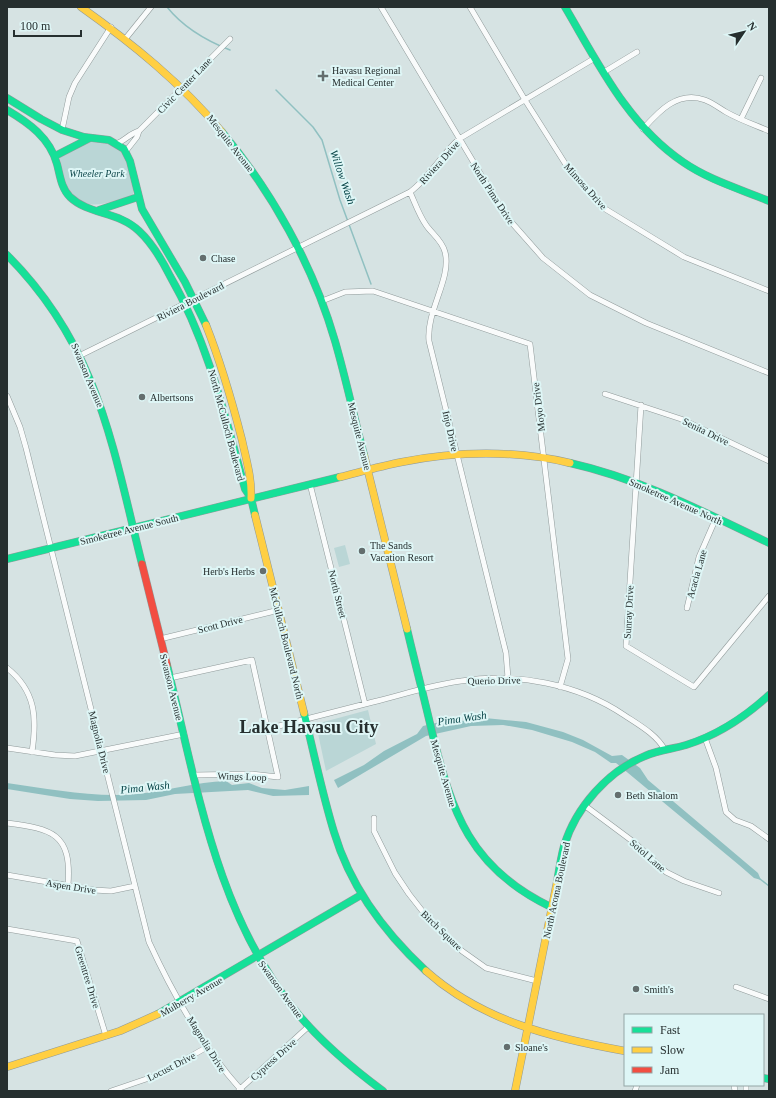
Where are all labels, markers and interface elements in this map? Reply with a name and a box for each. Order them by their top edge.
scale bar [14,12,81,38]
north arrow [724,12,764,52]
text: 100 m [20,19,51,33]
text: N [745,20,759,33]
street label: Civic Center Lane [155,55,214,116]
place label: Havasu Regional Medical Center [332,65,401,88]
marker: Havasu Regional Medical Center [317,70,329,82]
street label: Mesquite Avenue [205,113,257,175]
street label: Riviera Drive [417,138,462,186]
water label: Willow Wash [328,148,358,206]
street label: North Pima Drive [468,160,517,227]
street label: Mimosa Drive [562,161,610,212]
park label: Wheeler Park [69,168,125,179]
marker: Chase [198,253,208,263]
place label: Chase [211,253,236,264]
street label: Riviera Boulevard [155,280,226,323]
street label: Swanson Avenue [69,342,106,409]
street label: North McCulloch Boulevard [206,368,247,482]
street label: Moyo Drive [530,381,547,432]
marker: Albertsons [137,392,147,402]
place label: Albertsons [150,392,193,403]
street label: Mesquite Avenue [346,401,373,472]
street label: Injo Drive [440,410,461,453]
street label: Senita Drive [681,415,731,448]
street label: Smoketree Avenue North [627,476,724,527]
street label: Smoketree Avenue South [79,512,179,547]
place label: The Sands Vacation Resort [370,540,434,563]
marker: The Sands Vacation Resort [357,546,367,556]
street label: Acacia Lane [684,548,709,600]
place label: Herb's Herbs [203,566,255,577]
marker: Herb's Herbs [258,566,268,576]
street label: North Street [326,569,349,620]
street label: Sunray Drive [622,584,635,639]
street label: McCulloch Boulevard North [267,586,306,700]
street label: Scott Drive [197,613,244,635]
street label: Swanson Avenue [158,653,185,722]
street label: Querio Drive [467,675,521,686]
water label: Pima Wash [436,709,488,728]
street label: Magnolia Drive [86,710,113,775]
district label: Lake Havasu City [239,717,379,737]
street label: Mesquite Avenue [429,738,459,809]
street label: Wings Loop [217,770,267,783]
water label: Pima Wash [119,778,171,796]
marker: Beth Shalom [613,790,623,800]
place label: Beth Shalom [626,790,678,801]
street label: Sotol Lane [628,837,668,874]
street label: North Acoma Boulevard [541,841,572,939]
street label: Aspen Drive [45,877,97,896]
street label: Birch Square [419,908,465,953]
street label: Greentree Drive [73,945,102,1010]
street label: Swanson Avenue [256,958,305,1021]
street label: Mulberry Avenue [158,974,225,1019]
marker: Smith's [631,984,641,994]
place label: Smith's [644,984,674,995]
street label: Magnolia Drive [185,1014,228,1075]
legend [624,1014,764,1086]
text: Fast [660,1023,681,1037]
street label: Cypress Drive [248,1036,299,1083]
marker: Sloane's [502,1042,512,1052]
place label: Sloane's [515,1042,548,1053]
text: Slow [660,1043,685,1057]
street label: Locust Drive [145,1049,198,1083]
text: Jam [660,1063,680,1077]

